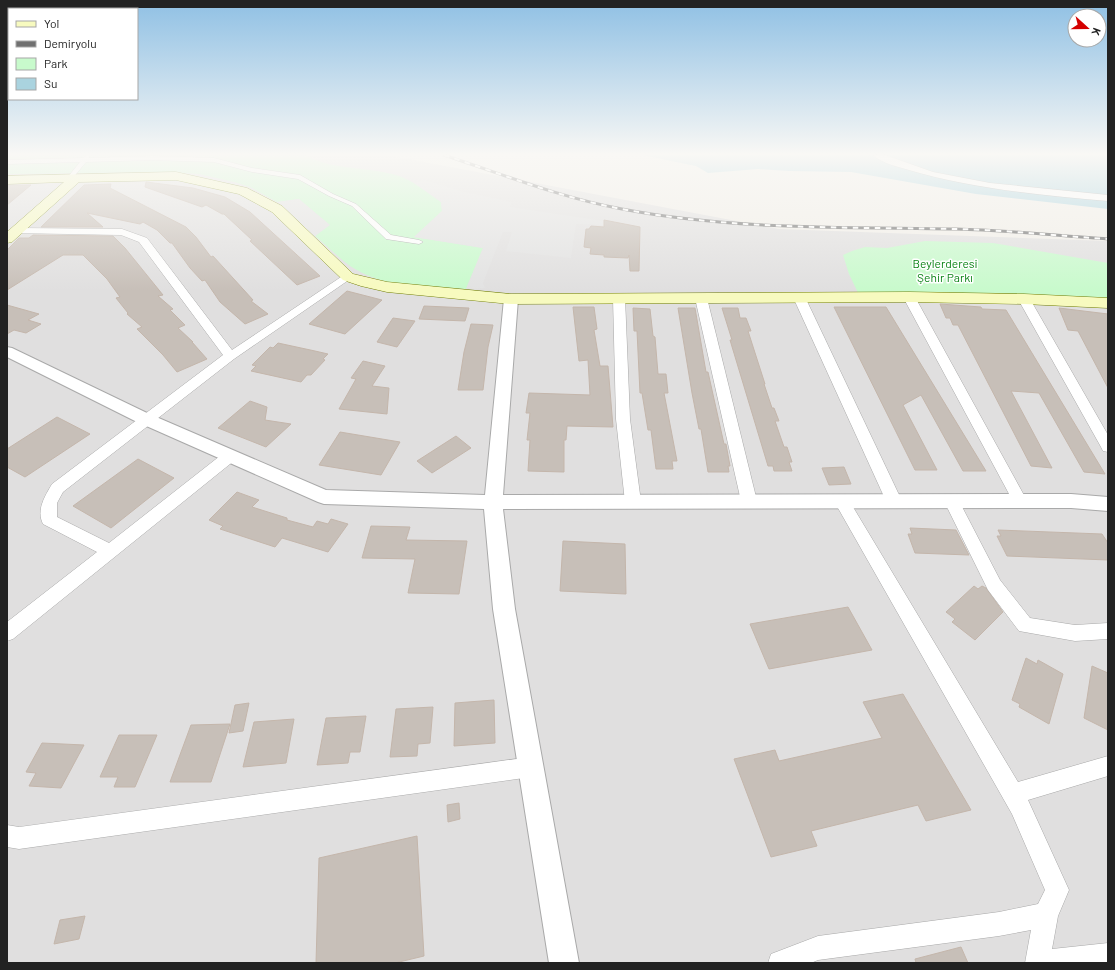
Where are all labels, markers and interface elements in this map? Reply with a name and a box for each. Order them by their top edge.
legend [8,8,138,100]
north arrow [1067,8,1107,48]
text: Yol [44,16,59,30]
text: K [1089,26,1104,37]
text: Demiryolu [44,36,97,50]
text: Park [44,56,68,70]
text: Su [44,76,57,90]
park label: Beylerderesi Şehir Parkı [912,256,978,284]

